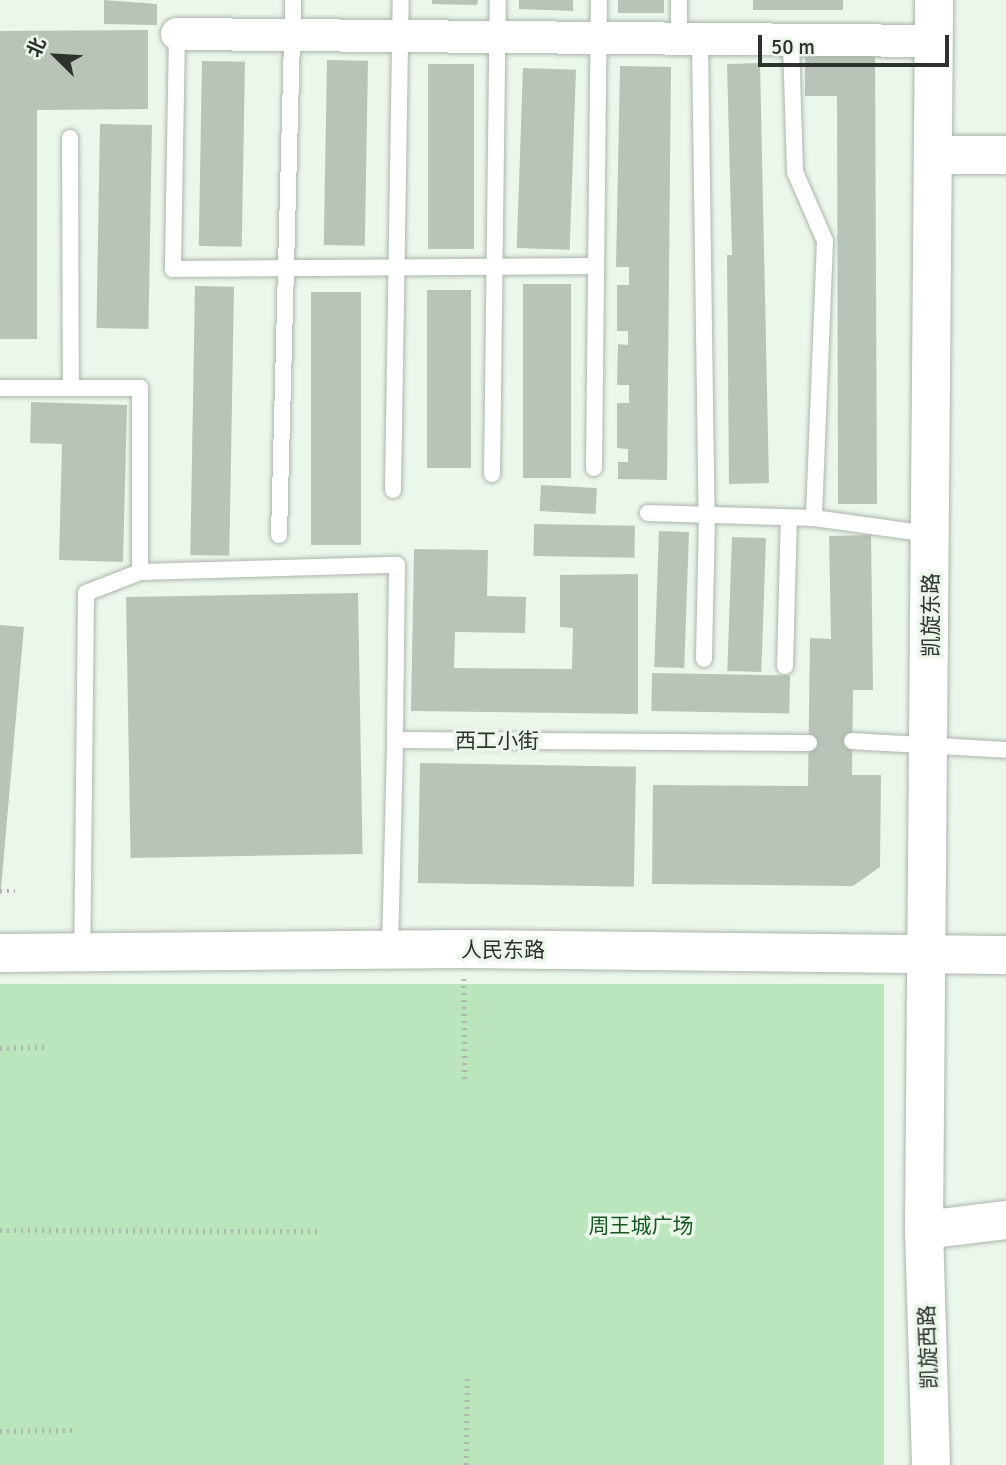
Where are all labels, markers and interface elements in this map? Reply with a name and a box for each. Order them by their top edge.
north arrow [21,21,91,91]
scale bar [761,21,952,65]
text: 北 [22,34,52,61]
text: 50 m [771,34,815,60]
street label: 凯旋东路 [918,573,944,657]
street label: 西工小街 [455,728,539,754]
street label: 人民东路 [461,937,545,963]
park label: 周王城广场 [589,1213,693,1239]
street label: 凯旋西路 [914,1305,942,1389]

